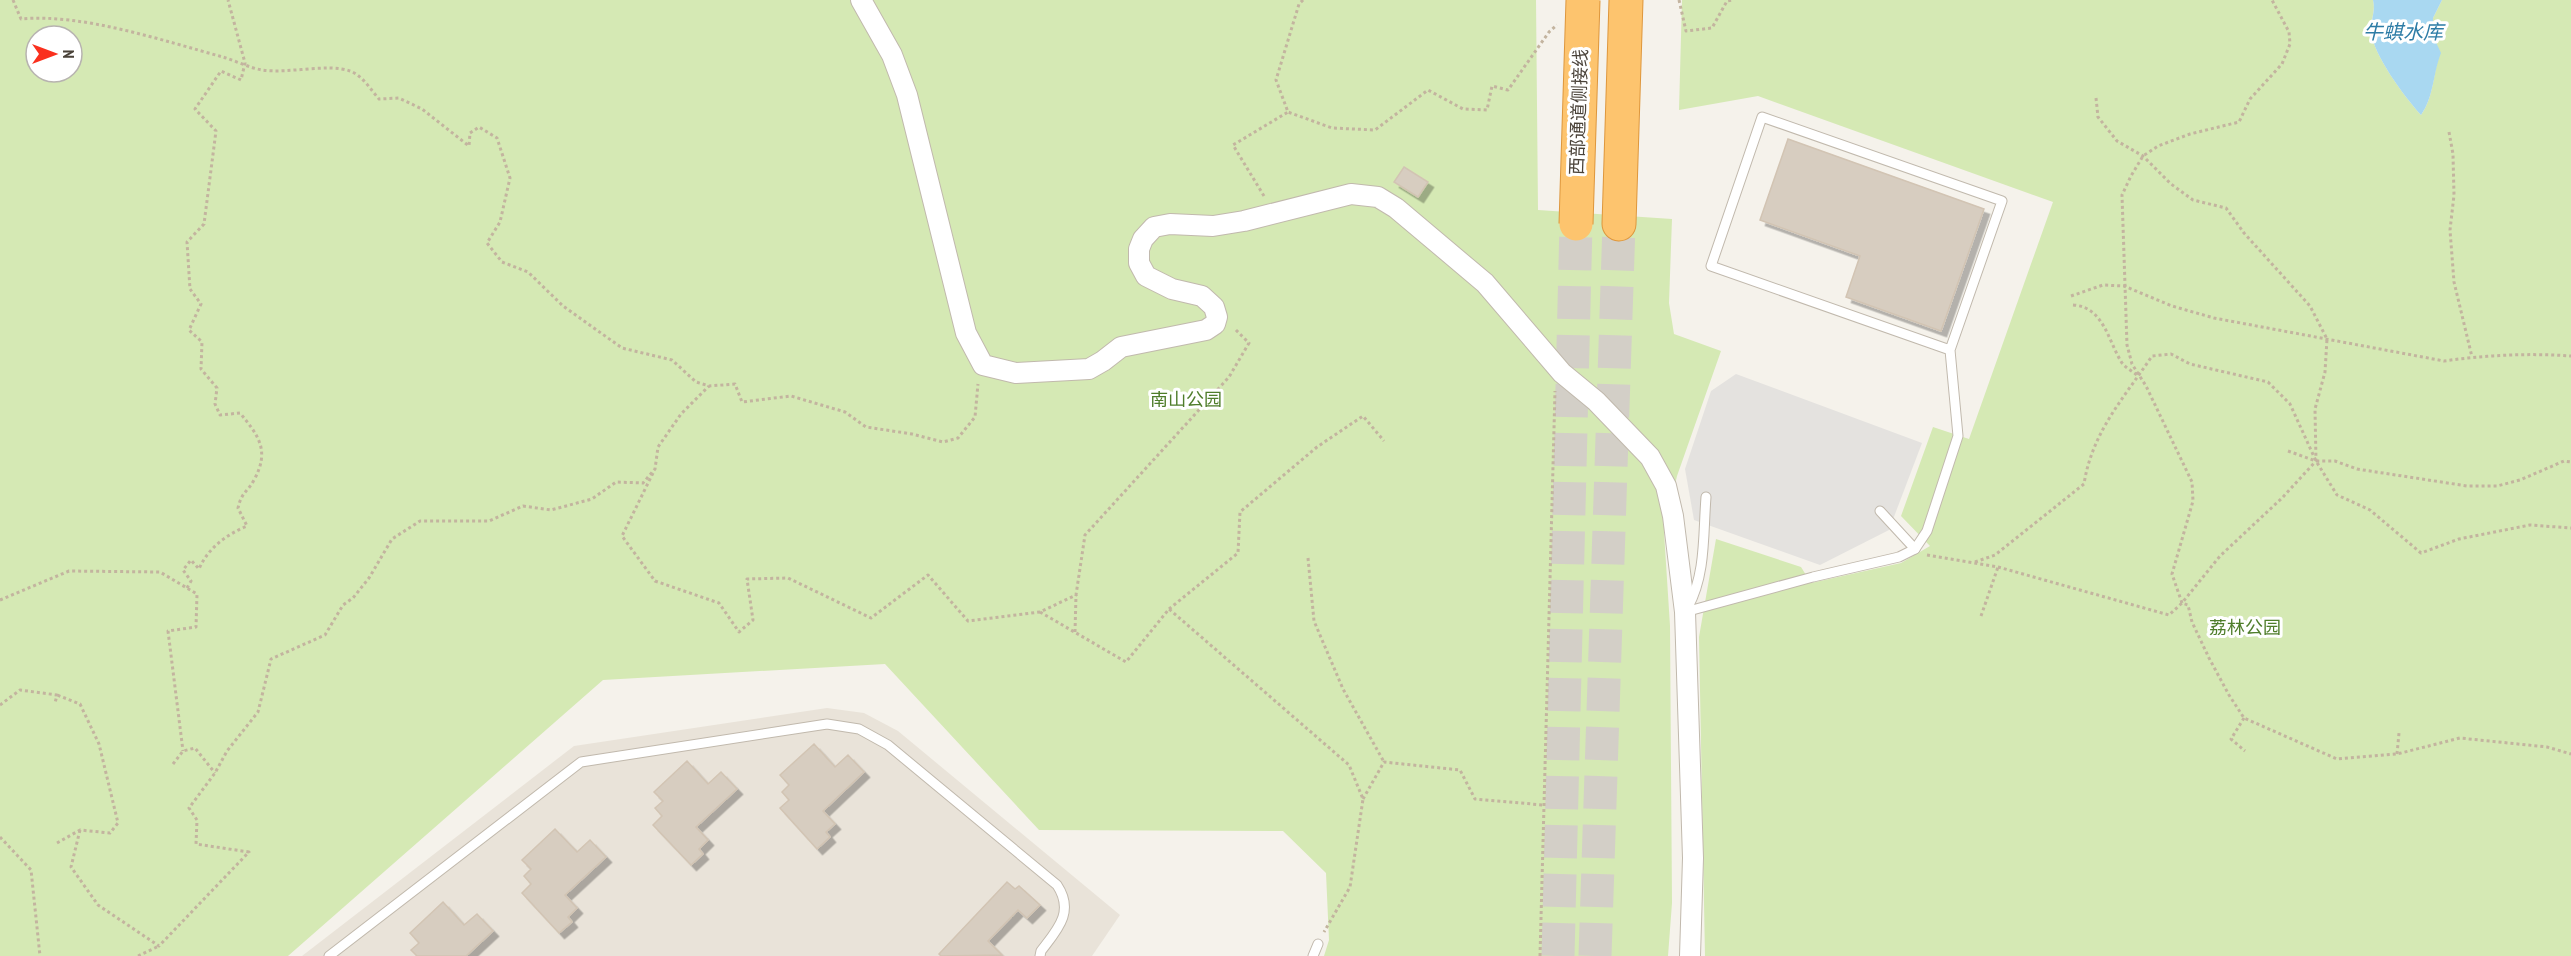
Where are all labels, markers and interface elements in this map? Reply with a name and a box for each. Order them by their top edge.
water label: 牛蜞水库 [2363,19,2446,45]
north arrow [24,24,84,84]
street label: 西部通道侧接线 [1565,49,1592,175]
text: N [59,50,79,58]
park label: 南山公园 [1150,388,1222,411]
park label: 荔林公园 [2209,616,2281,639]

